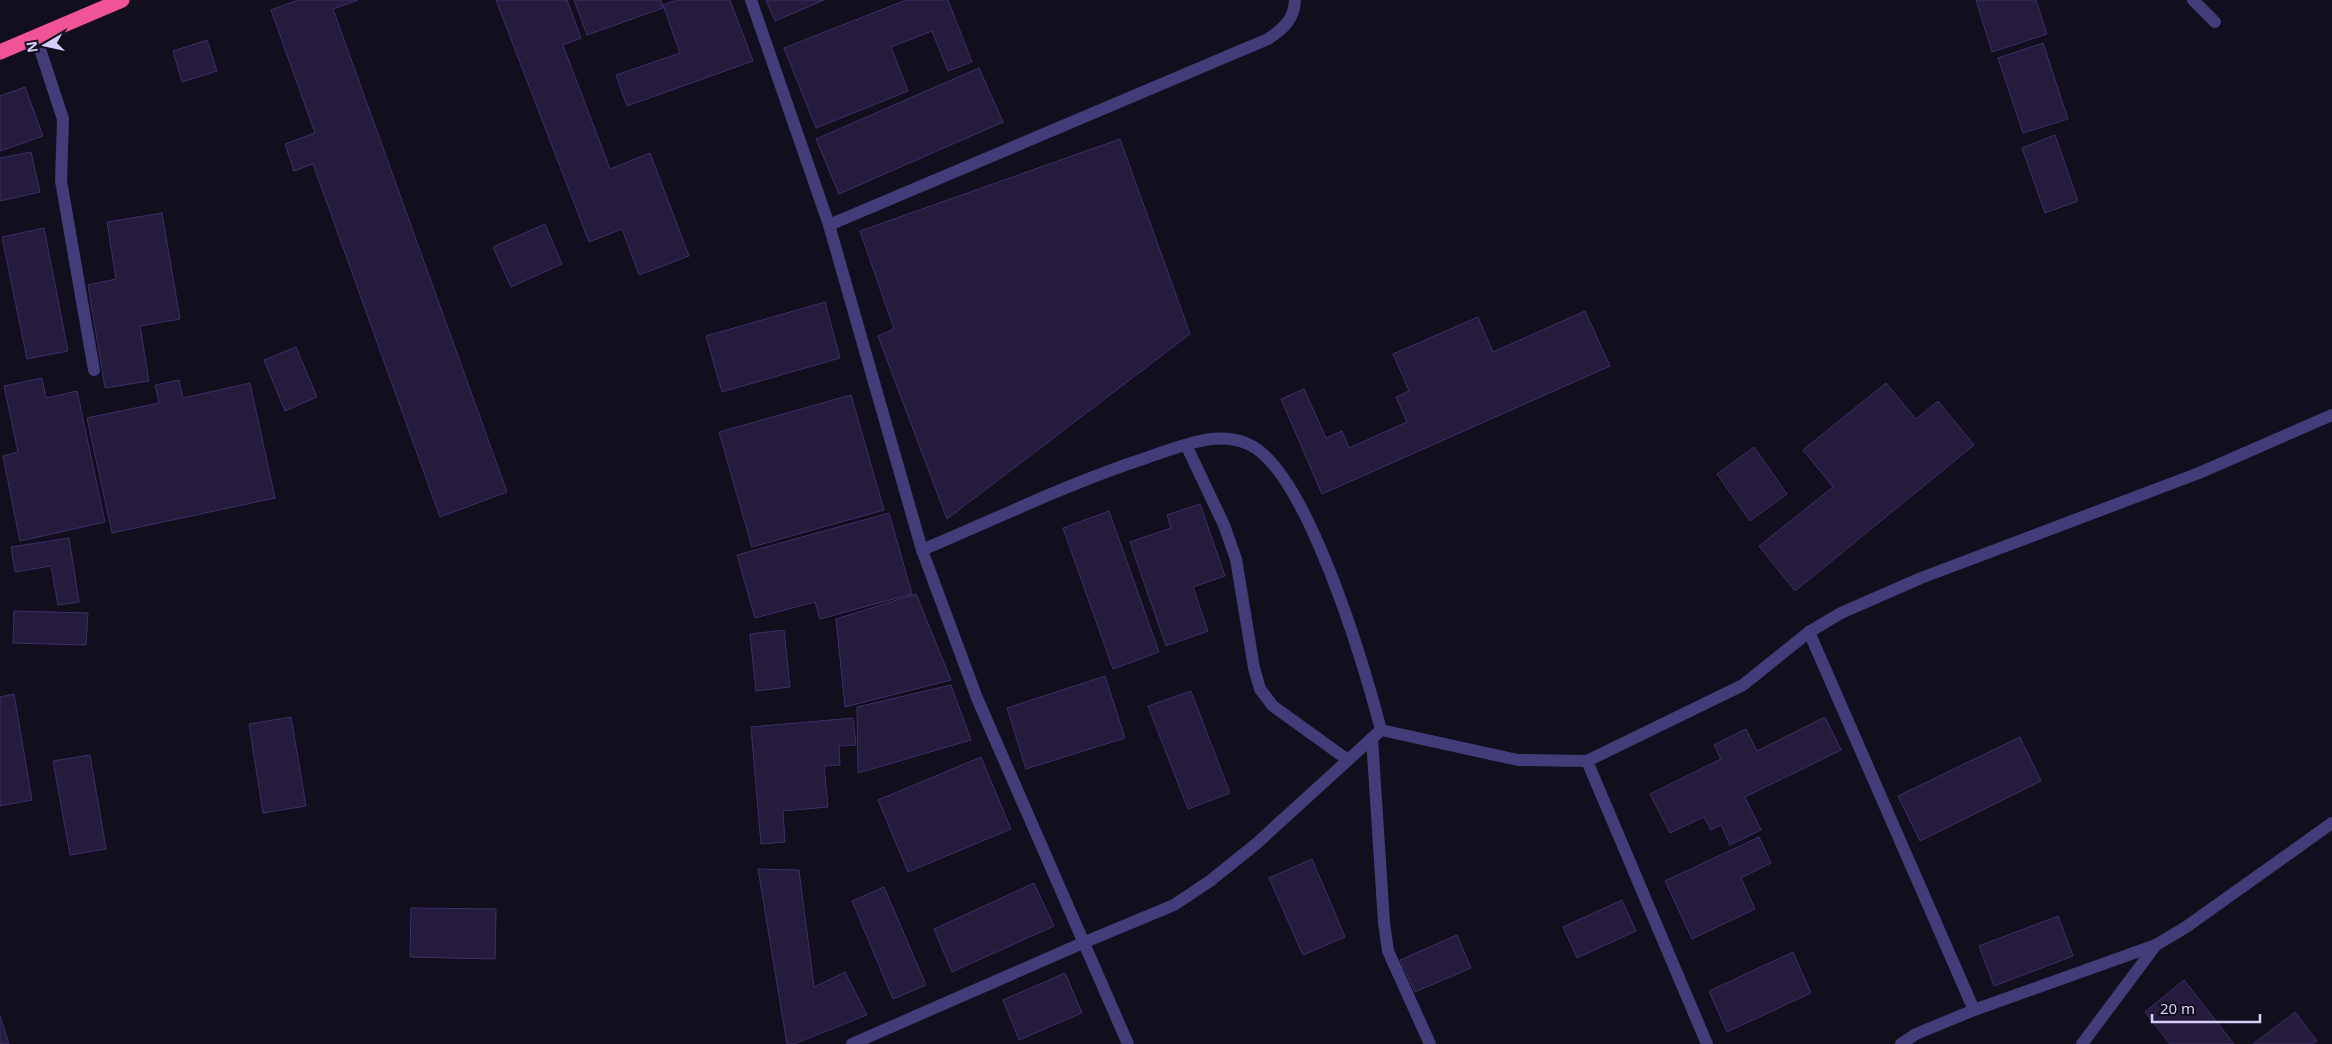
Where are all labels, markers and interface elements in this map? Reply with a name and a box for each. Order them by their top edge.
north arrow [20,20,70,70]
text: N [21,40,42,54]
scale bar [2152,992,2260,1024]
text: 20 m [2160,998,2195,1018]

